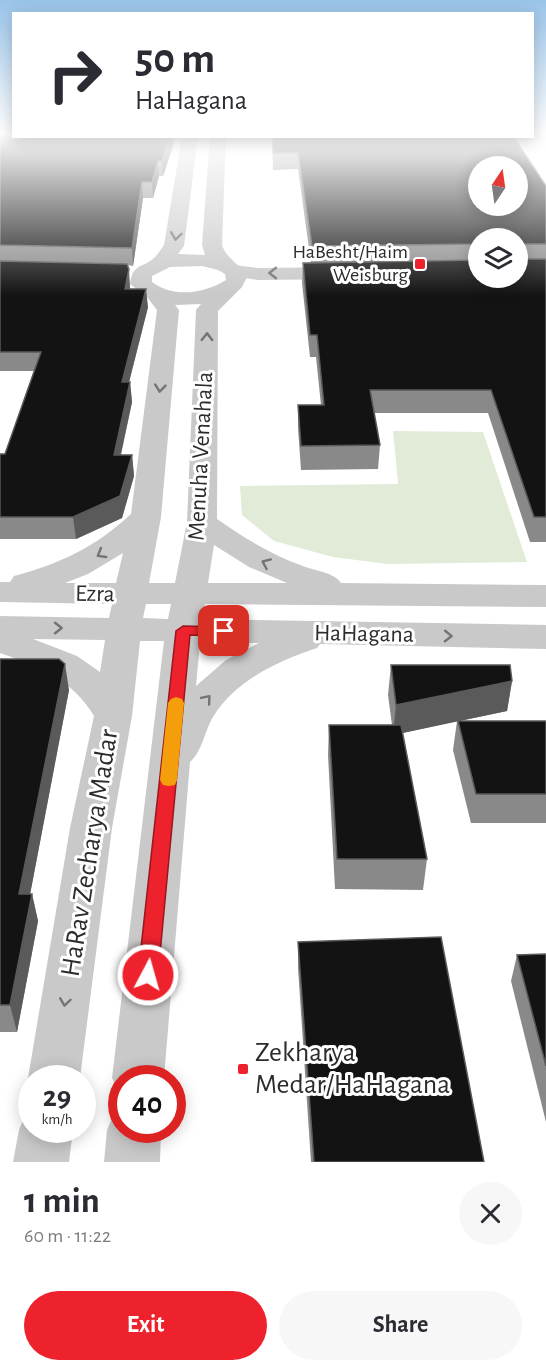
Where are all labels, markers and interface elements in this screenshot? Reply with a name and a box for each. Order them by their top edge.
icon: right [36,36,114,114]
text: 50 m [135,38,215,80]
text: HaHagana [135,87,247,114]
north arrow [468,156,528,216]
map controls [468,156,528,288]
button: layers [468,228,528,288]
one-way arrow [170,231,182,241]
place label: HaBesht/Haim Weisburg [292,242,408,285]
marker: HaBesht/Haim Weisburg [413,257,427,271]
one-way arrow [269,267,278,280]
one-way arrow [201,333,213,342]
street label: Menuha Venahala [185,371,217,541]
one-way arrow [154,384,167,393]
one-way arrow [97,547,107,558]
one-way arrow [261,559,272,571]
street label: Ezra [75,582,115,606]
pin [198,605,249,656]
icon: arrive [207,614,240,647]
street label: HaHagana [314,621,414,647]
one-way arrow [54,622,63,634]
one-way arrow [444,630,453,642]
one-way arrow [200,695,211,706]
street label: HaRav Zecharya Madar [57,727,123,979]
position arrow [116,943,180,1007]
one-way arrow [60,997,72,1007]
place label: Zekharya Medar/HaHagana [255,1039,450,1099]
marker: Zekharya Medar/HaHagana [236,1062,250,1076]
speed limit sign: 40 [108,1065,186,1143]
text: 29 [43,1082,71,1112]
text: km/h [42,1112,72,1127]
button: close [459,1182,522,1245]
text: 1 min [24,1183,100,1219]
text: 60 m · 11:22 [24,1226,111,1246]
button: Exit [24,1291,267,1360]
button: Share [279,1291,522,1360]

